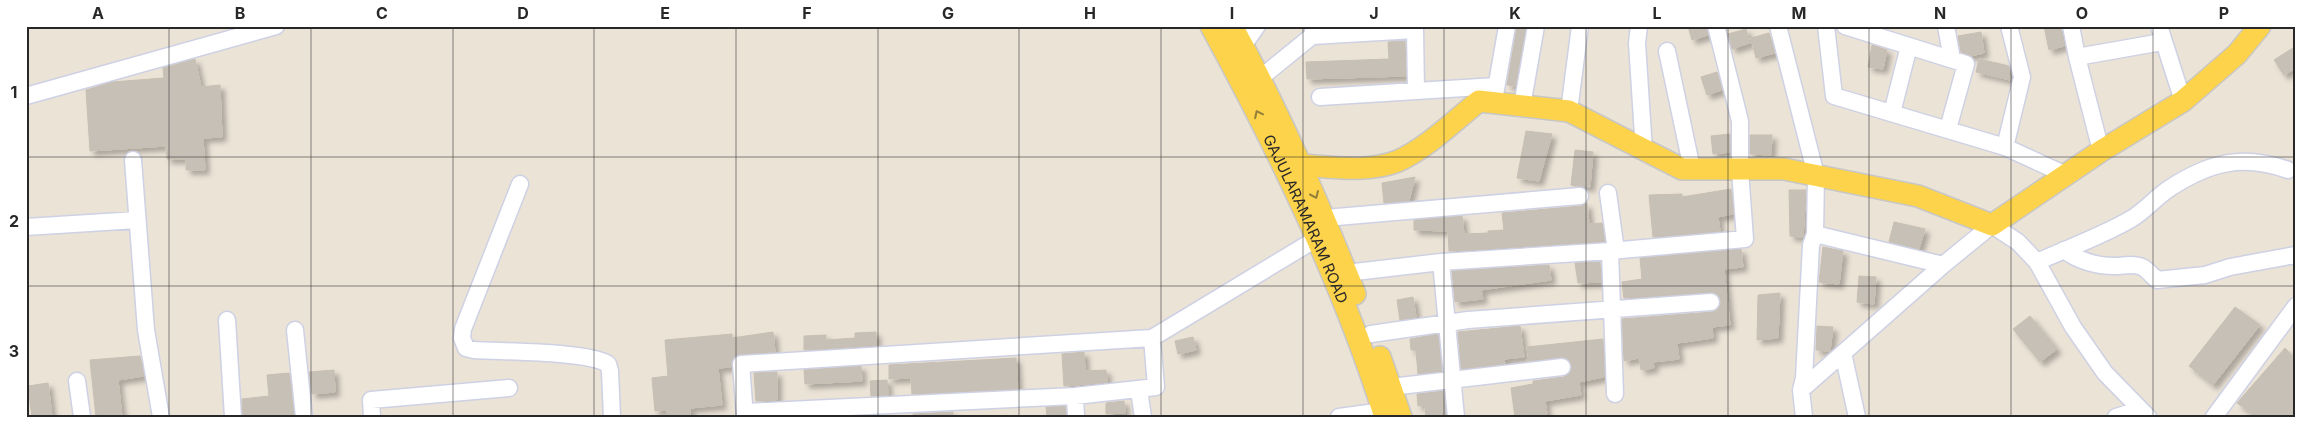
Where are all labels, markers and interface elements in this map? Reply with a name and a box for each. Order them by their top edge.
text: A [92,3,104,23]
text: B [235,3,245,23]
text: C [376,3,388,23]
text: D [517,3,529,23]
text: E [660,3,670,23]
text: F [802,3,812,23]
text: G [942,3,954,23]
text: H [1084,3,1096,23]
text: I [1230,3,1234,23]
text: J [1369,3,1379,23]
text: K [1509,3,1521,23]
text: L [1652,3,1662,23]
text: M [1792,3,1806,23]
text: N [1934,3,1946,23]
text: O [2076,3,2088,23]
text: P [2219,3,2229,23]
text: 1 [11,82,17,102]
one-way arrow [1253,110,1264,119]
street label: GAJULARAMARAM ROAD [1260,131,1353,306]
one-way arrow [1309,190,1320,199]
text: 2 [9,211,19,231]
text: 3 [9,341,19,361]

